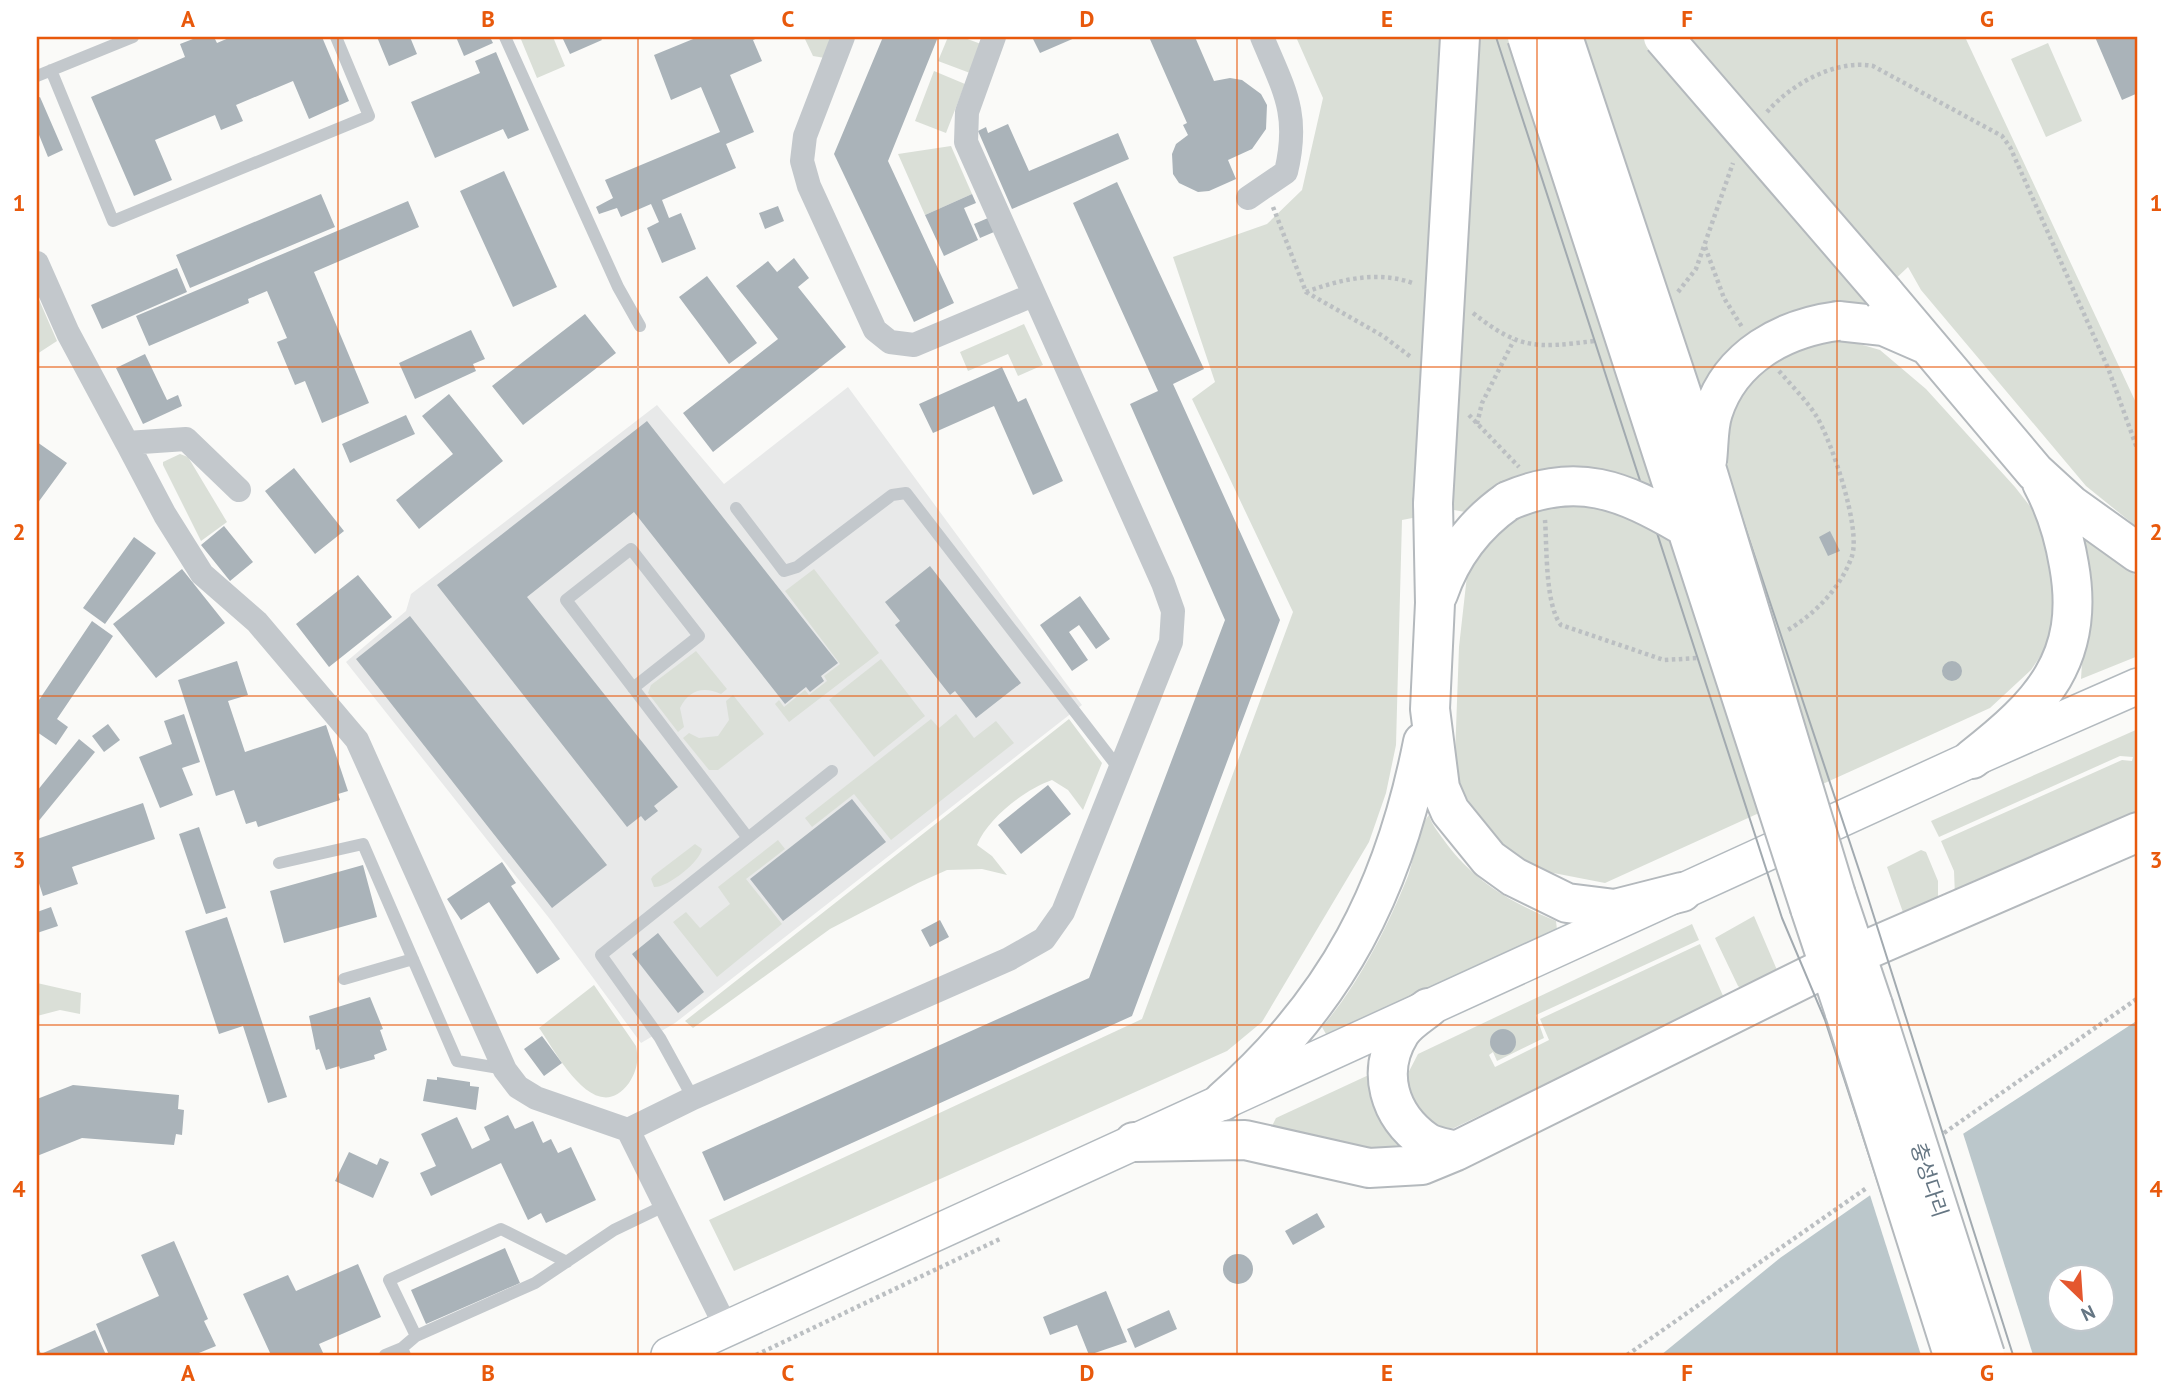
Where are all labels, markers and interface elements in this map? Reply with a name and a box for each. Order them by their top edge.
text: A [181,4,195,33]
text: B [481,4,495,33]
text: C [782,4,795,33]
text: D [1080,4,1094,33]
text: E [1381,4,1393,33]
text: F [1681,4,1693,33]
text: G [1980,4,1994,33]
text: 1 [12,188,26,217]
text: 1 [2149,188,2163,217]
text: 2 [12,517,26,546]
text: 2 [2149,517,2163,546]
text: 3 [12,845,26,874]
text: 3 [2149,845,2163,874]
street label: 충성다리 [1905,1139,1954,1221]
text: 4 [12,1174,26,1203]
text: 4 [2149,1174,2163,1203]
north arrow [2046,1262,2116,1332]
text: N [2077,1300,2099,1327]
text: A [181,1358,195,1387]
text: B [481,1358,495,1387]
text: C [782,1358,795,1387]
text: D [1080,1358,1094,1387]
text: E [1381,1358,1393,1387]
text: F [1681,1358,1693,1387]
text: G [1980,1358,1994,1387]

